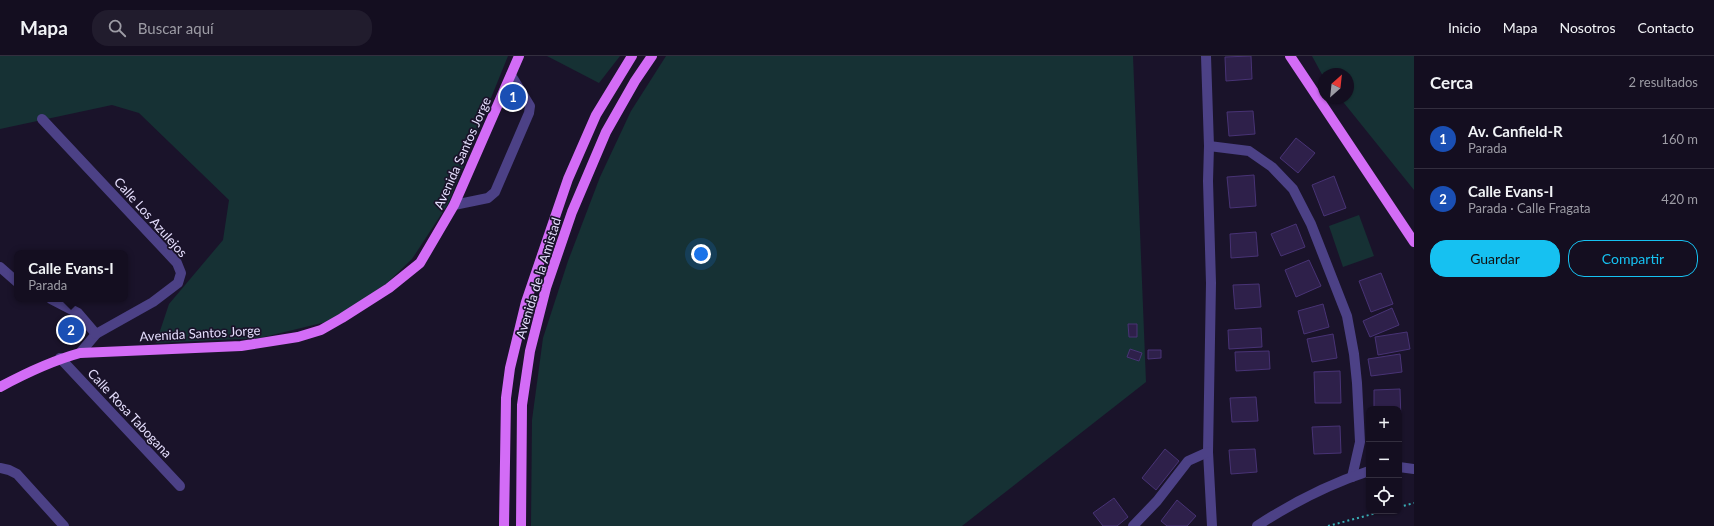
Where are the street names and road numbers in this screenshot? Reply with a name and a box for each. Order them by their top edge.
street label: Avenida Santos Jorge [430,94,494,212]
street label: Calle Los Azulejos [111,174,191,260]
street label: Avenida de la Amistad [512,216,564,340]
street label: Avenida Santos Jorge [139,322,261,344]
street label: Calle Rosa Tabogana [85,365,175,461]

